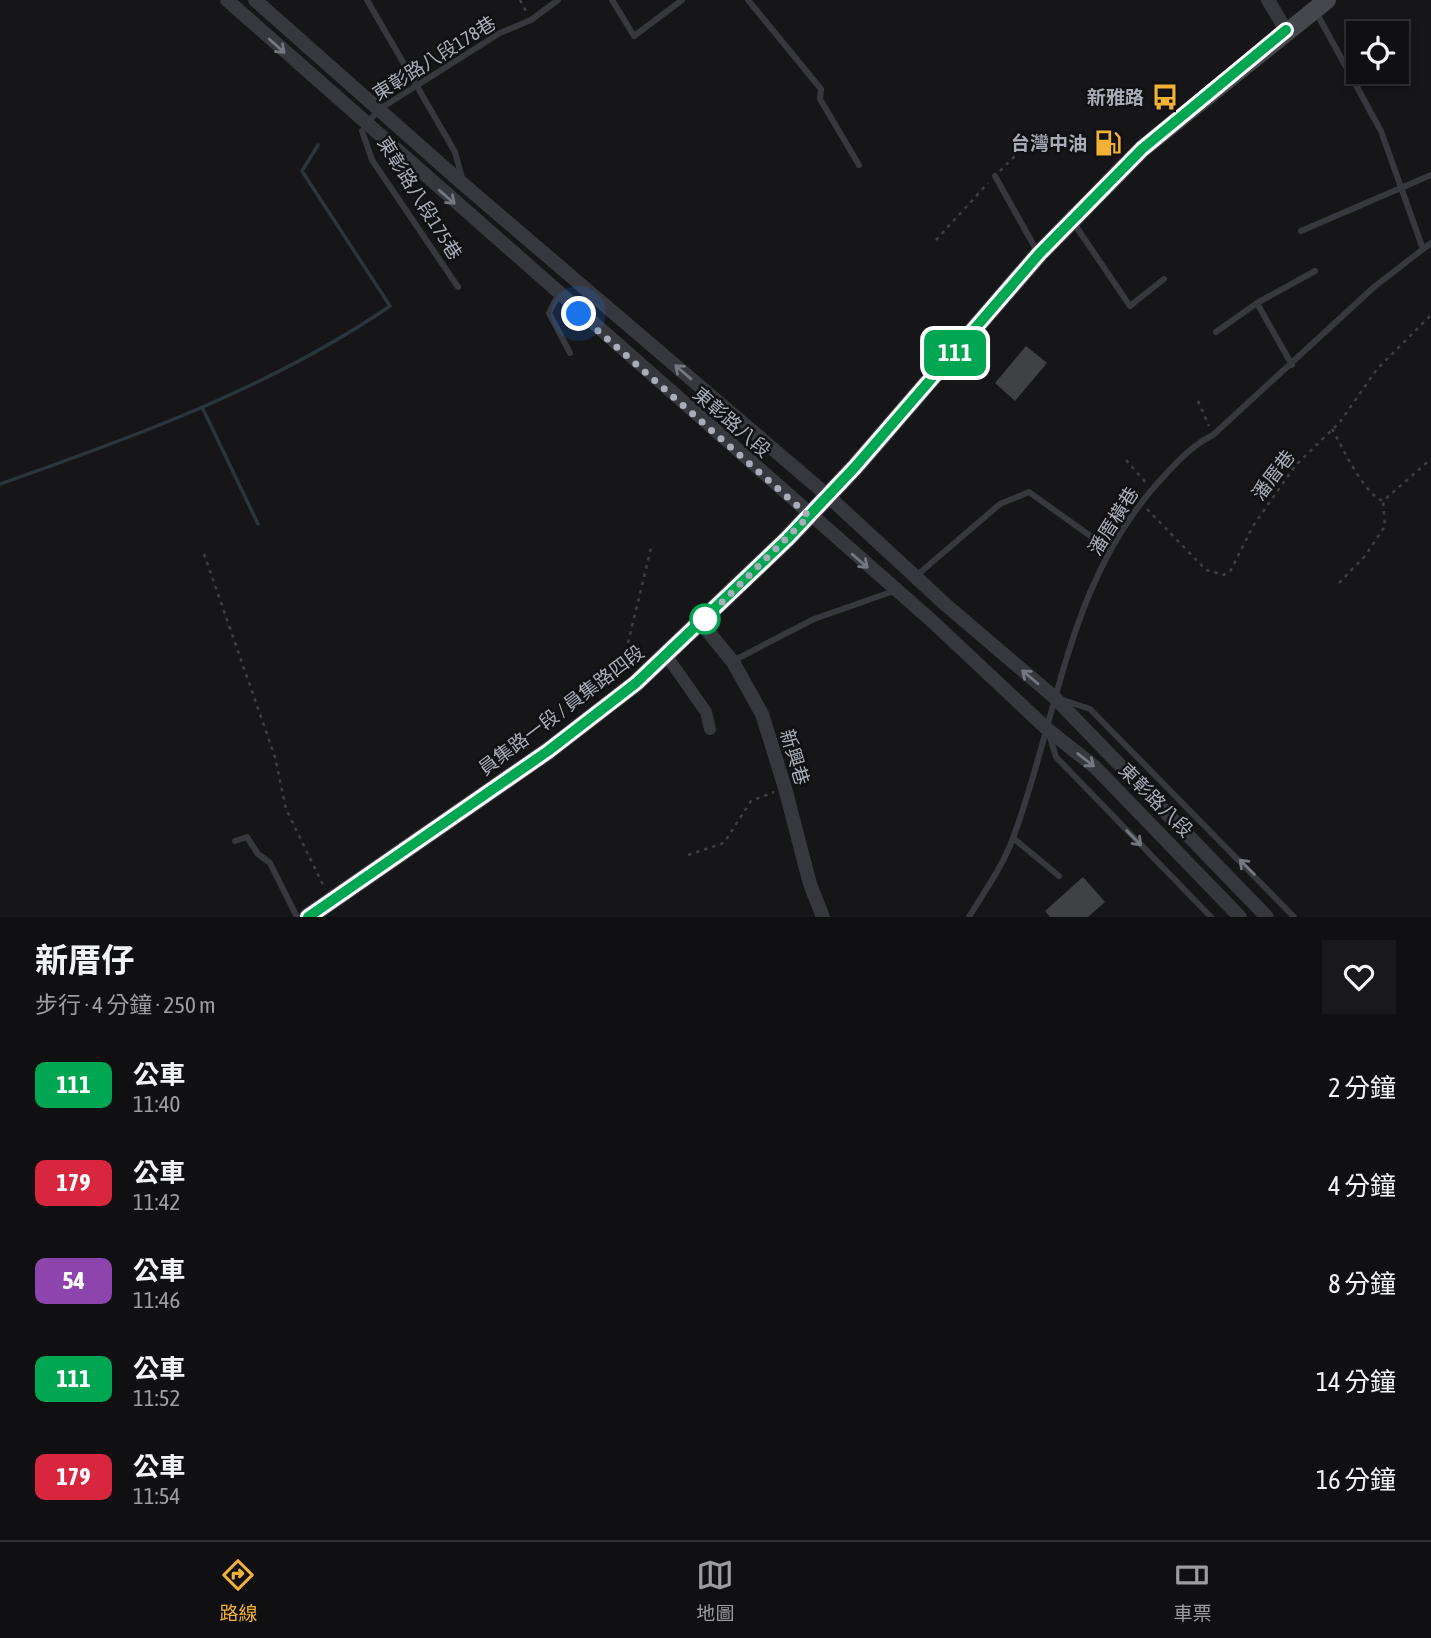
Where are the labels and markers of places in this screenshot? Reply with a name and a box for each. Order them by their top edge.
bus stop icon: 新雅路 [1150,82,1180,112]
place label: 新雅路 [1087,86,1144,108]
fuel station icon: 台灣中油 [1093,128,1123,158]
place label: 台灣中油 [1011,132,1087,154]
unlabelled marker [690,604,720,634]

